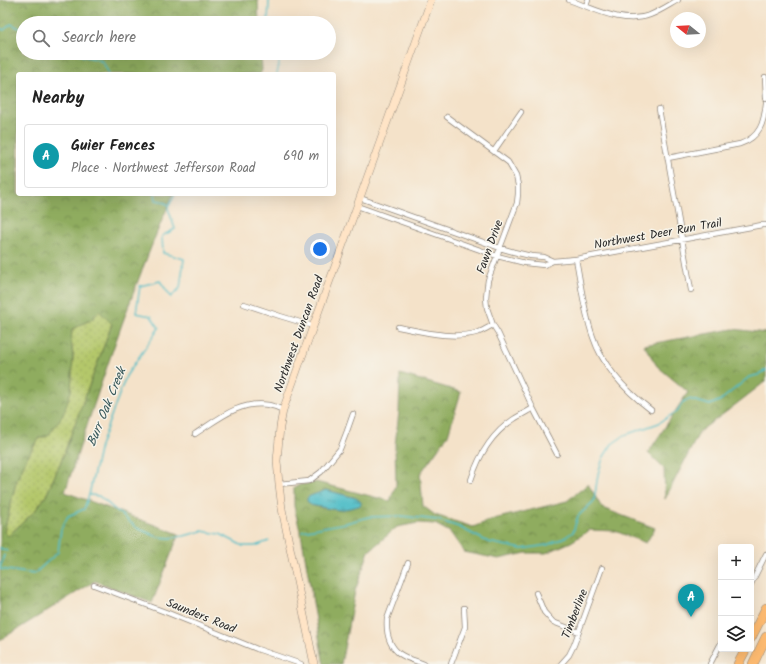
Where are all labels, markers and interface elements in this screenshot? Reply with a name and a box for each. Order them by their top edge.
north arrow [670,12,706,48]
search box [16,16,336,60]
text: Search here [62,26,136,50]
icon: search [30,27,52,49]
text: Nearby [32,85,84,112]
text: Guier Fences [71,134,155,158]
text: A [42,146,50,167]
text: 690 m [283,146,319,167]
text: Place · Northwest Jefferson Road [71,158,255,179]
street label: Northwest Deer Run Trail [592,213,724,255]
street label: Fawn Drive [471,217,509,277]
your location [310,239,330,259]
street label: Northwest Duncan Road [269,272,329,395]
water label: Burr Oak Creek [82,363,133,450]
map controls [718,544,754,652]
button: + [718,544,754,580]
button: − [718,580,754,616]
pin: A [678,584,704,617]
street label: Timberline [557,586,593,642]
street label: Saunders Road [163,593,240,639]
button: layers [718,616,754,652]

